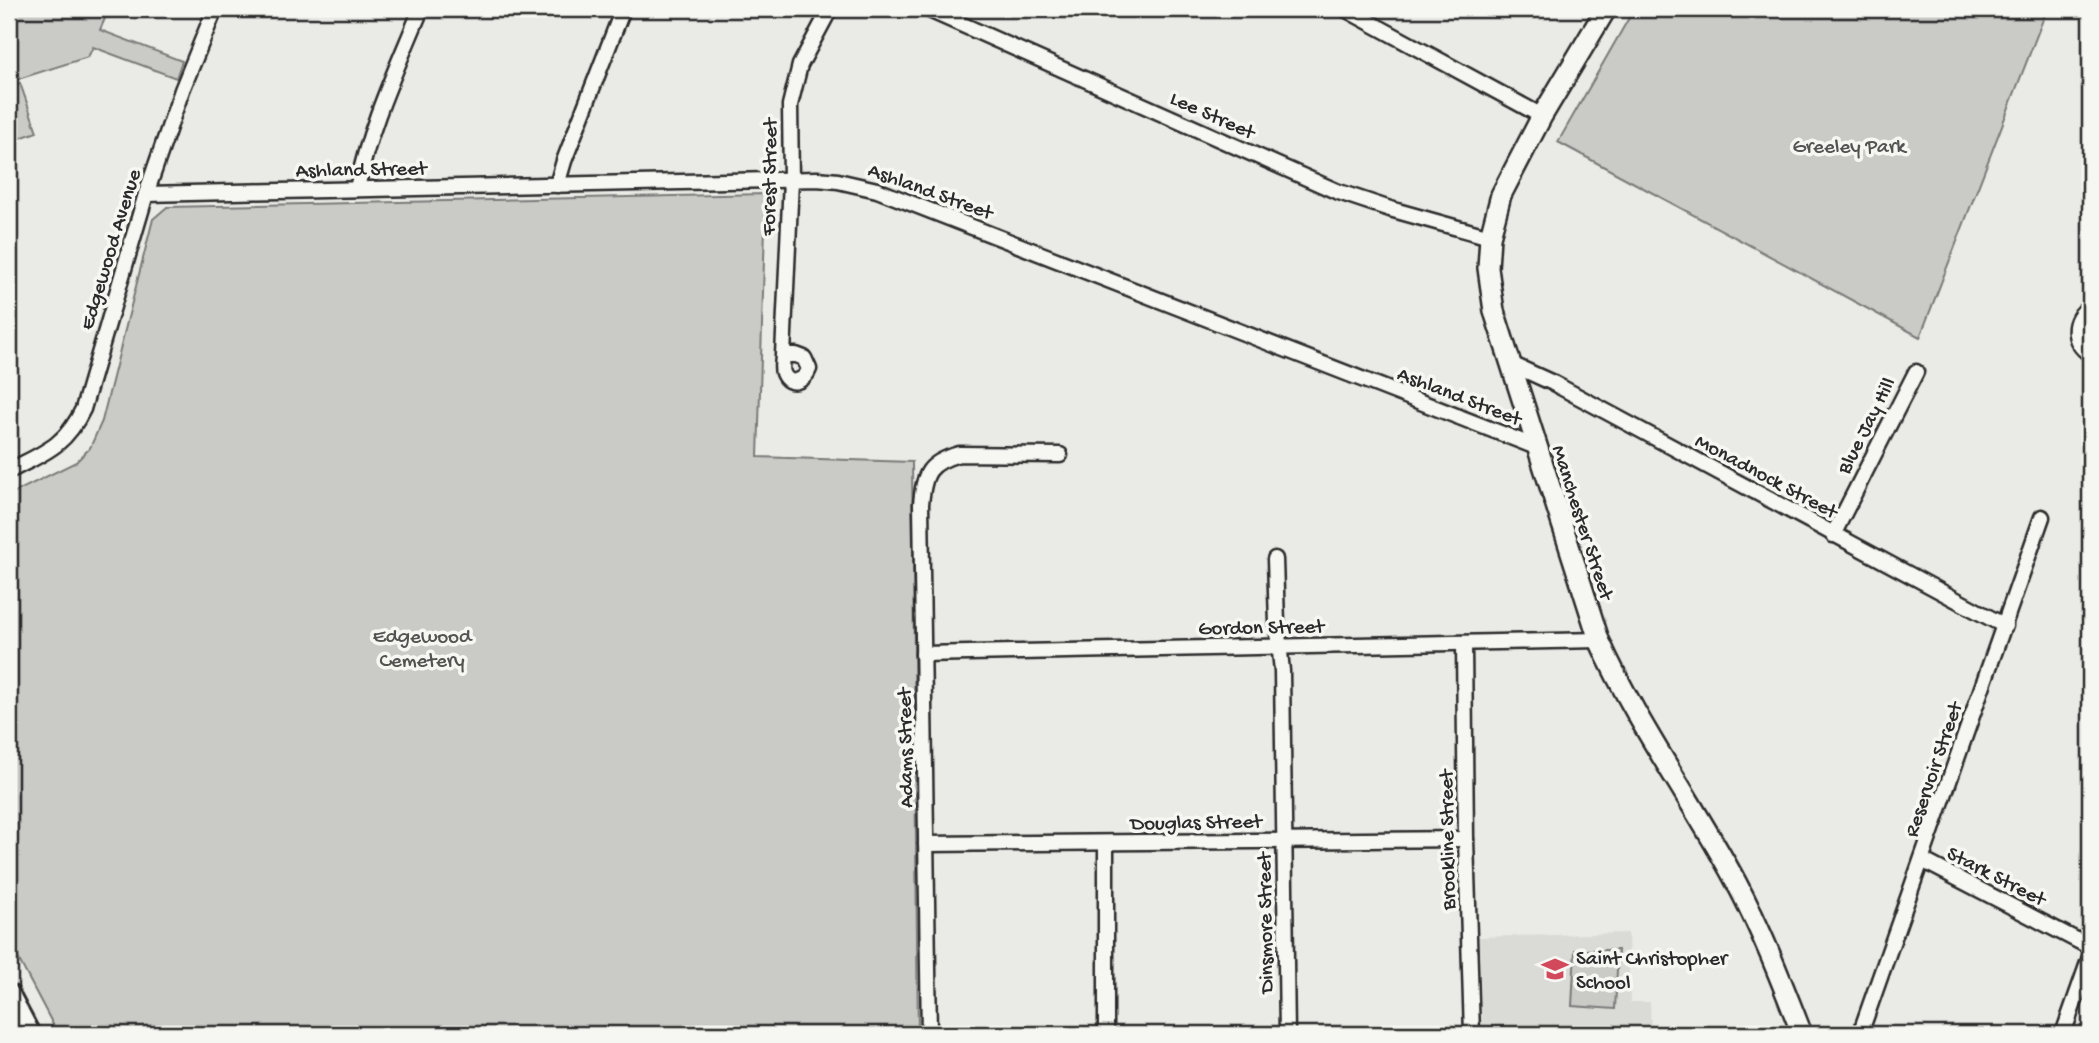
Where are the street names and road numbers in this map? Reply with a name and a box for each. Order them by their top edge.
street label: Lee Street [1165,87,1260,148]
street label: Forest Street [758,116,785,237]
street label: Ashland Street [295,158,429,185]
street label: Ashland Street [864,159,998,228]
street label: Edgewood Avenue [76,166,149,333]
street label: Ashland Street [1393,363,1527,434]
street label: Blue Jay Hill [1833,374,1903,480]
street label: Monadnock Street [1690,430,1843,527]
street label: Manchester Street [1544,443,1618,606]
street label: Gordon Street [1198,616,1327,643]
street label: Adams Street [894,685,921,808]
street label: Reservoir Street [1901,697,1971,841]
street label: Brookline Street [1436,767,1463,911]
street label: Douglas Street [1128,811,1264,838]
street label: Stark Street [1942,843,2051,915]
street label: Dinsmore Street [1254,850,1281,996]

